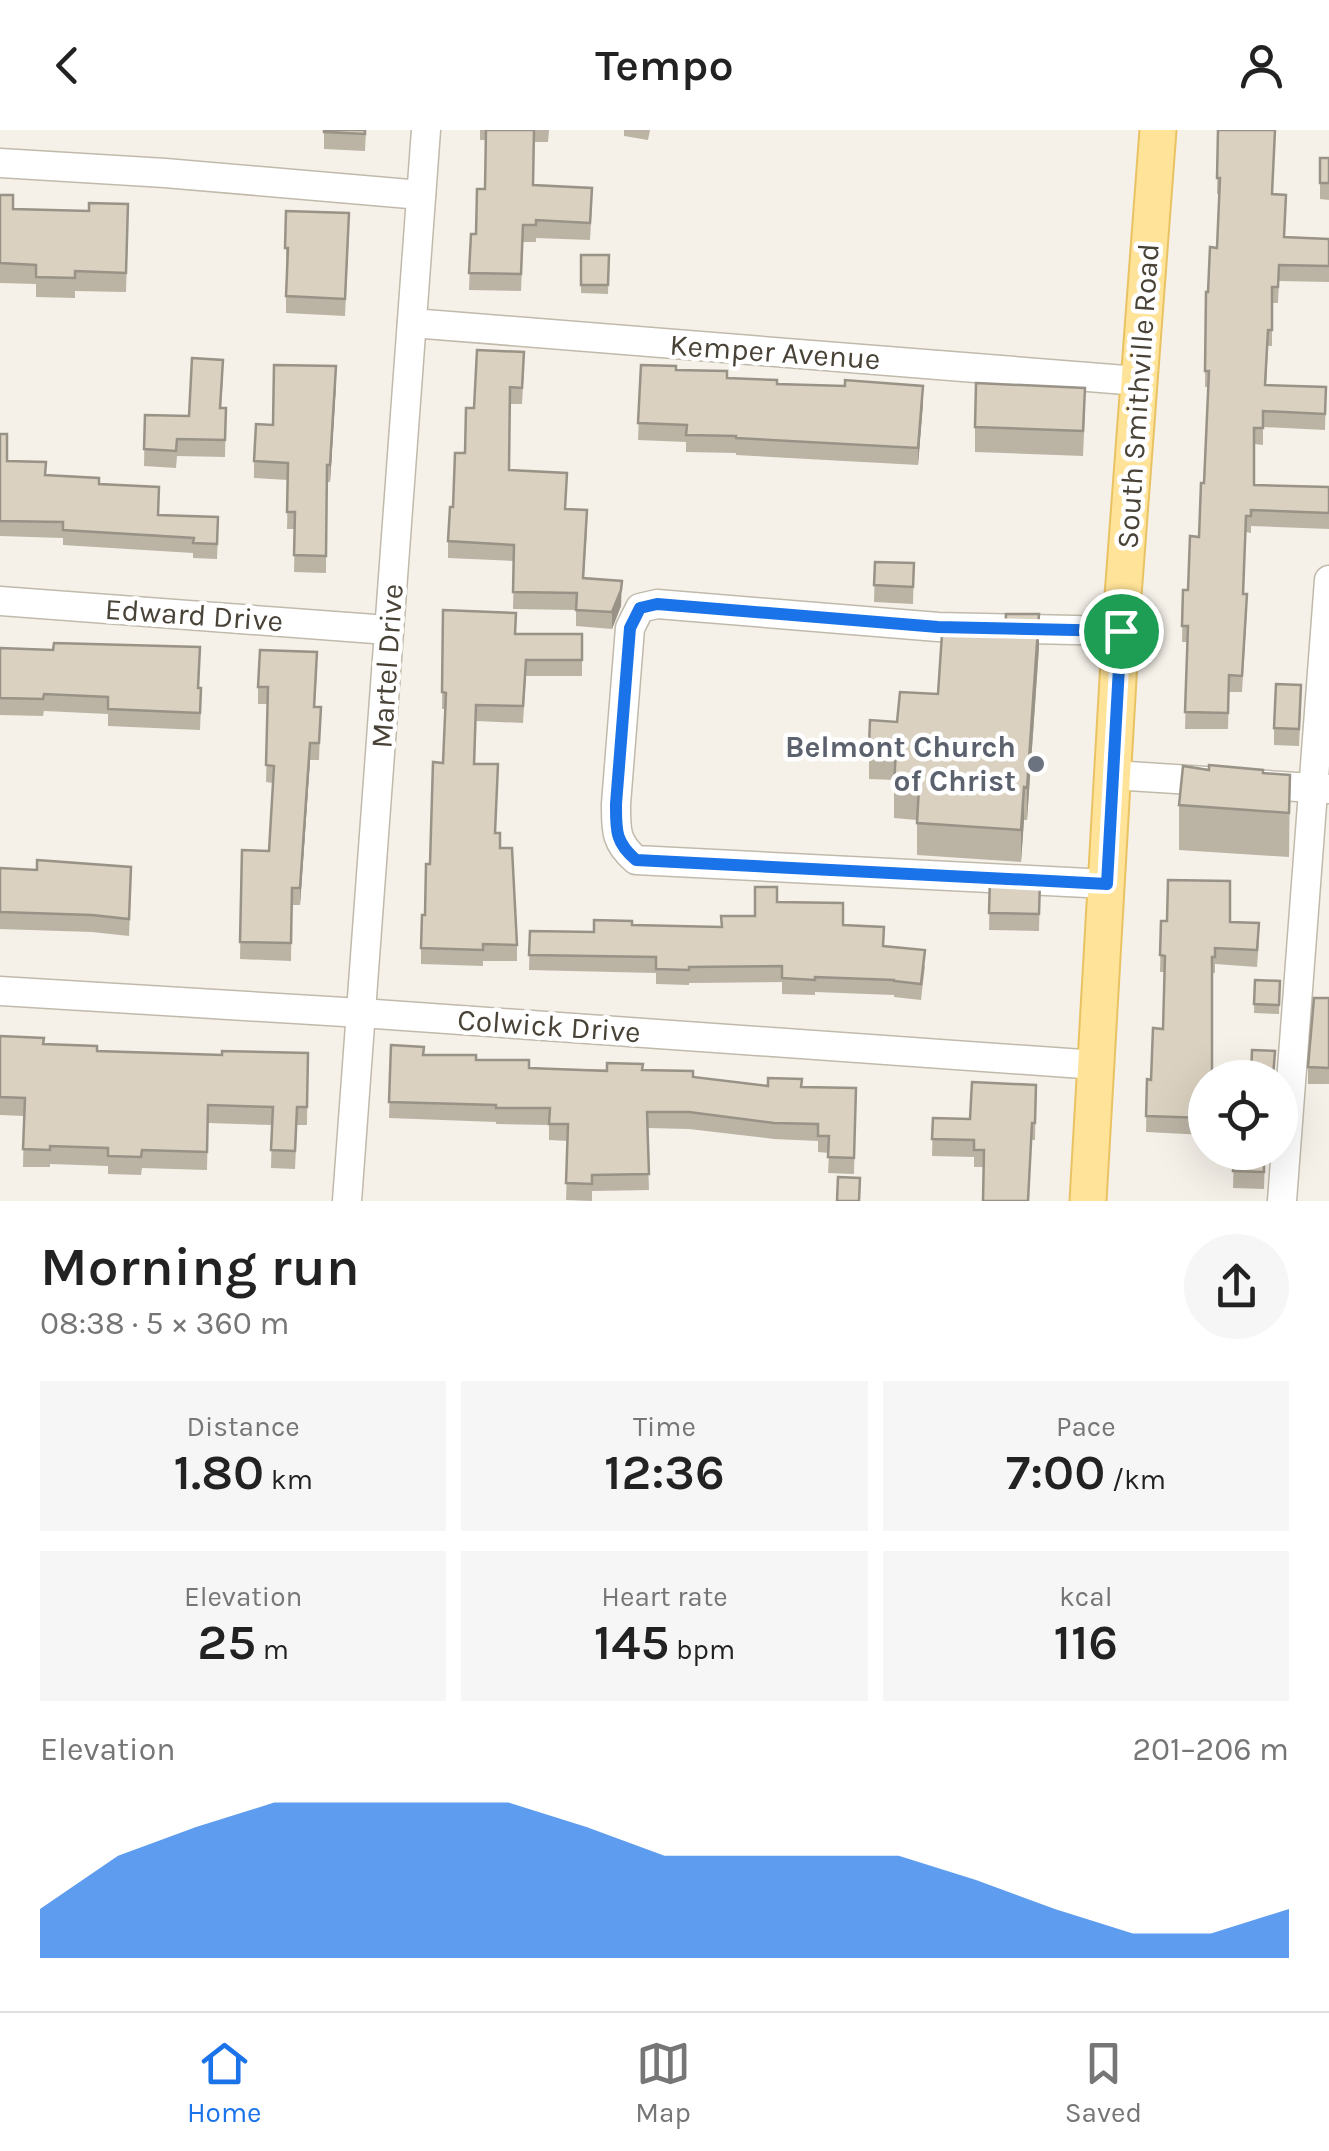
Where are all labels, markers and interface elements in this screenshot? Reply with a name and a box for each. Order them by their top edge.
icon: back [40,38,95,93]
icon: person [1234,38,1289,93]
text: Tempo [595,39,734,91]
street label: South Smithville Road [1109,242,1167,550]
street label: Kemper Avenue [668,327,882,377]
street label: Martel Drive [363,582,411,750]
pin [1079,589,1164,674]
street label: Edward Drive [104,591,284,639]
icon: arrive [1094,604,1149,659]
place label: Belmont Church of Christ [785,729,1016,799]
marker: Belmont Church of Christ [1025,753,1047,775]
street label: Colwick Drive [456,1002,642,1050]
map controls [1188,1060,1298,1170]
button: locate [1188,1060,1298,1170]
button: share [1184,1234,1289,1339]
text: Morning run [40,1235,360,1299]
text: 08:38 · 5 × 360 m [40,1305,289,1342]
text: Distance [187,1410,300,1443]
text: Time [633,1410,696,1443]
text: Pace [1056,1410,1116,1443]
text: 1.80 [174,1443,264,1502]
text: 12:36 [604,1443,725,1502]
text: 7:00 [1006,1443,1105,1502]
text: km [264,1463,313,1496]
text: /km [1105,1463,1166,1496]
text: Elevation [184,1580,302,1613]
text: Heart rate [601,1580,728,1613]
text: kcal [1059,1580,1113,1613]
text: 25 [197,1613,256,1672]
text: 145 [594,1613,669,1672]
text: 116 [1053,1613,1118,1672]
text: m [256,1633,289,1666]
text: bpm [669,1633,735,1666]
text: Elevation [40,1731,175,1768]
text: 201–206 m [1132,1731,1289,1768]
tab: Home [187,2036,262,2129]
tab: Map [635,2036,691,2129]
tab: Saved [1065,2036,1142,2129]

